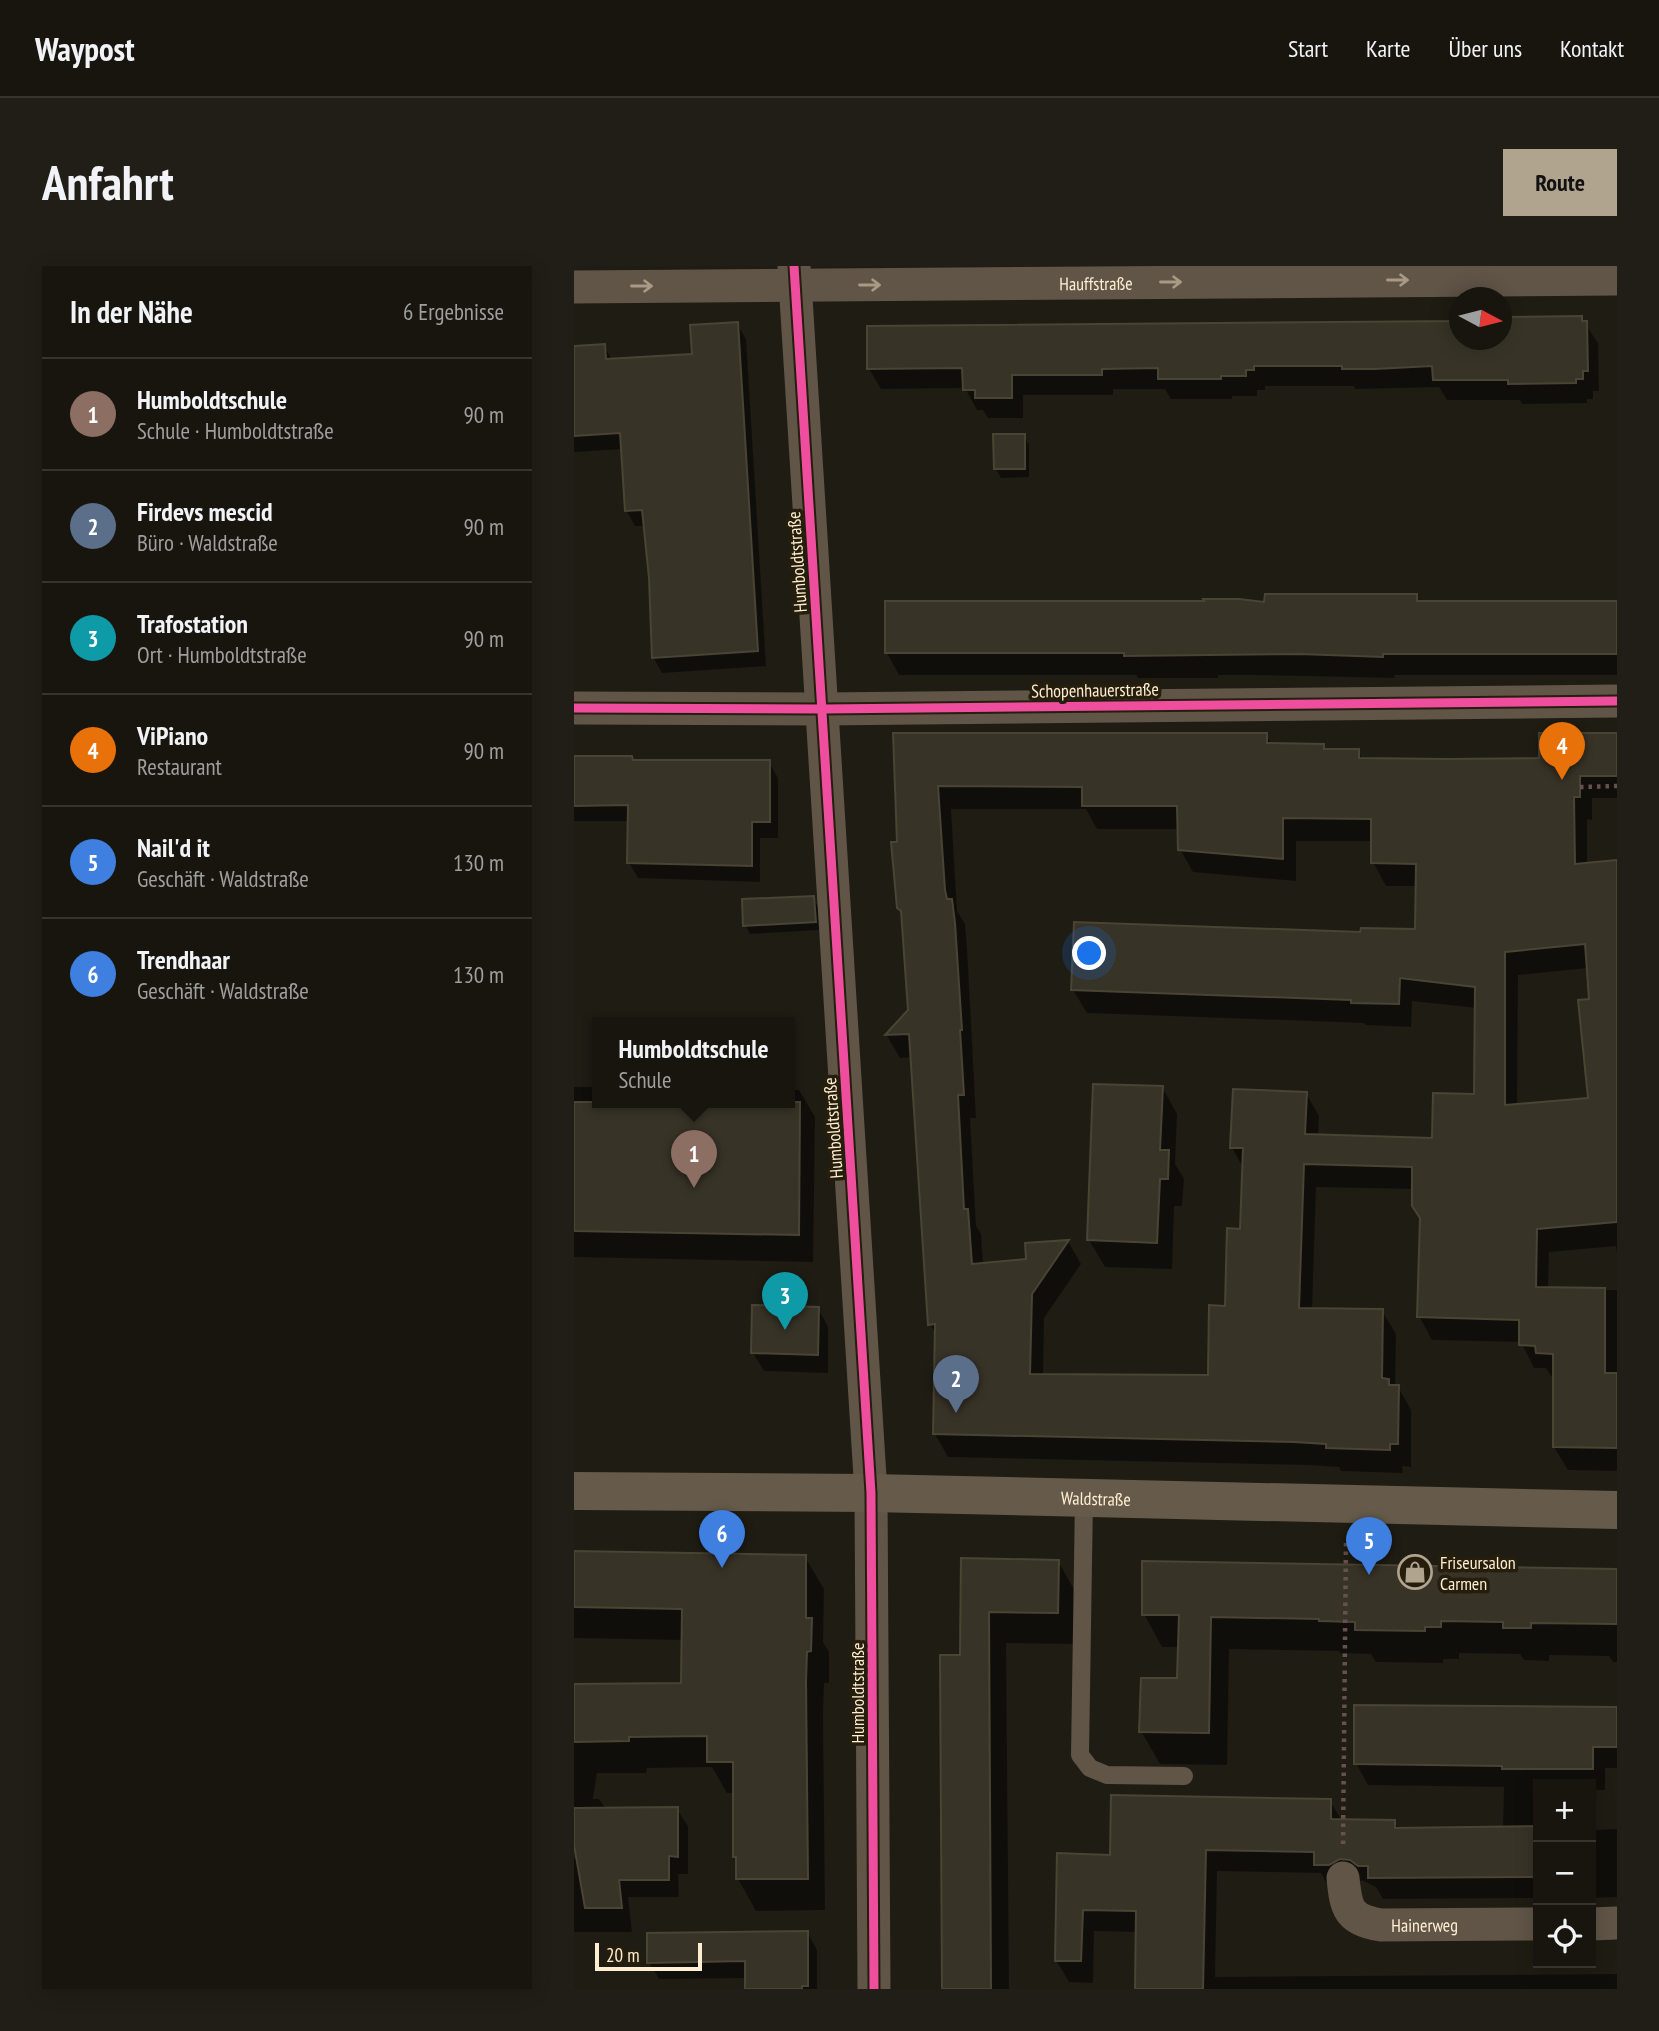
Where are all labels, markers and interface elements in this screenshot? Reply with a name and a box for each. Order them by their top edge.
text: Waypost [35,27,135,70]
text: Start [1288,33,1328,64]
text: Karte [1366,33,1411,64]
text: Über uns [1449,33,1522,64]
text: Kontakt [1560,33,1624,64]
button: Route [1503,149,1617,216]
text: Anfahrt [42,150,174,214]
street label: Hauffstraße [1059,271,1133,295]
one-way arrow [1386,274,1409,287]
one-way arrow [1159,275,1182,289]
one-way arrow [858,278,881,292]
one-way arrow [630,279,653,293]
north arrow [1449,287,1512,350]
text: In der Nähe [70,292,193,331]
text: 6 Ergebnisse [403,297,504,326]
text: Humboldtschule [137,383,287,416]
text: 1 [88,400,99,429]
text: 90 m [463,400,504,429]
text: Schule · Humboldtstraße [137,416,334,445]
text: Firdevs mescid [137,495,273,528]
street label: Humboldtstraße [782,511,812,613]
text: 2 [88,512,99,541]
text: 90 m [463,512,504,541]
text: Büro · Waldstraße [137,528,278,557]
text: Trafostation [137,607,248,640]
text: 3 [88,624,99,653]
text: 90 m [463,624,504,653]
text: Ort · Humboldtstraße [137,640,307,669]
street label: Schopenhauerstraße [1031,677,1159,703]
text: ViPiano [137,719,208,752]
pin: 4 [1539,722,1585,780]
text: 4 [88,736,99,765]
text: 90 m [463,736,504,765]
text: Restaurant [137,752,222,781]
text: Nail'd it [137,831,210,864]
text: 5 [88,848,99,877]
text: 130 m [453,848,504,877]
text: Geschäft · Waldstraße [137,864,309,893]
your location [1072,936,1106,970]
text: Trendhaar [137,943,230,976]
text: 6 [88,960,99,989]
text: 130 m [453,960,504,989]
text: Geschäft · Waldstraße [137,976,309,1005]
popup [592,1017,795,1108]
text: Humboldtschule [618,1032,769,1065]
text: Schule [618,1065,671,1094]
street label: Humboldtstraße [818,1077,848,1179]
pin: 1 [671,1130,717,1188]
pin: 3 [762,1272,808,1330]
pin: 2 [933,1355,979,1413]
street label: Waldstraße [1061,1486,1131,1510]
pin: 6 [699,1510,745,1568]
pin: 5 [1346,1517,1392,1575]
place label: Friseursalon Carmen [1440,1551,1516,1595]
shop icon: Friseursalon Carmen [1396,1553,1434,1591]
street label: Humboldtstraße [846,1642,869,1744]
map controls [1533,1779,1596,1968]
button: + [1533,1779,1596,1842]
button: − [1533,1842,1596,1905]
button: locate [1533,1905,1596,1968]
street label: Hainerweg [1391,1913,1458,1936]
scale bar [595,1940,702,1972]
text: 20 m [606,1943,640,1967]

